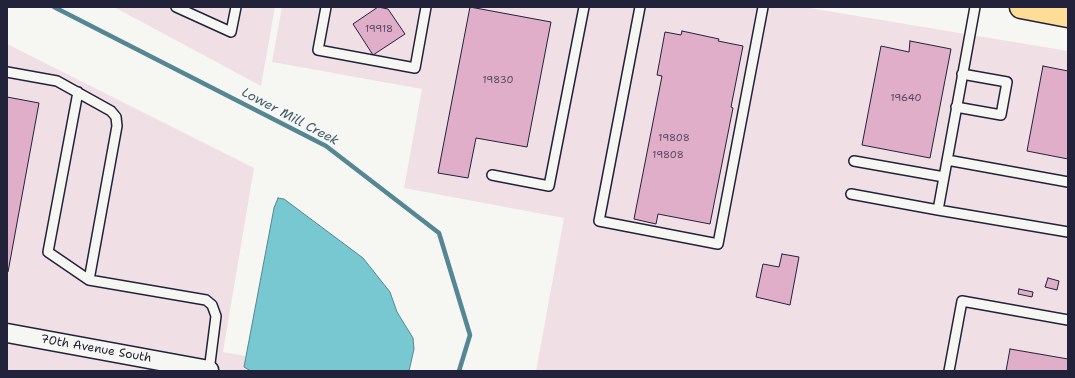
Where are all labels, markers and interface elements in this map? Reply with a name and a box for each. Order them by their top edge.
house number: 19918 [365,23,393,35]
house number: 19830 [483,74,513,86]
water label: Lower Mill Creek [239,85,341,149]
house number: 19640 [890,92,922,104]
house number: 19808 [658,132,690,144]
house number: 19808 [652,149,684,161]
street label: 70th Avenue South [39,332,153,366]

